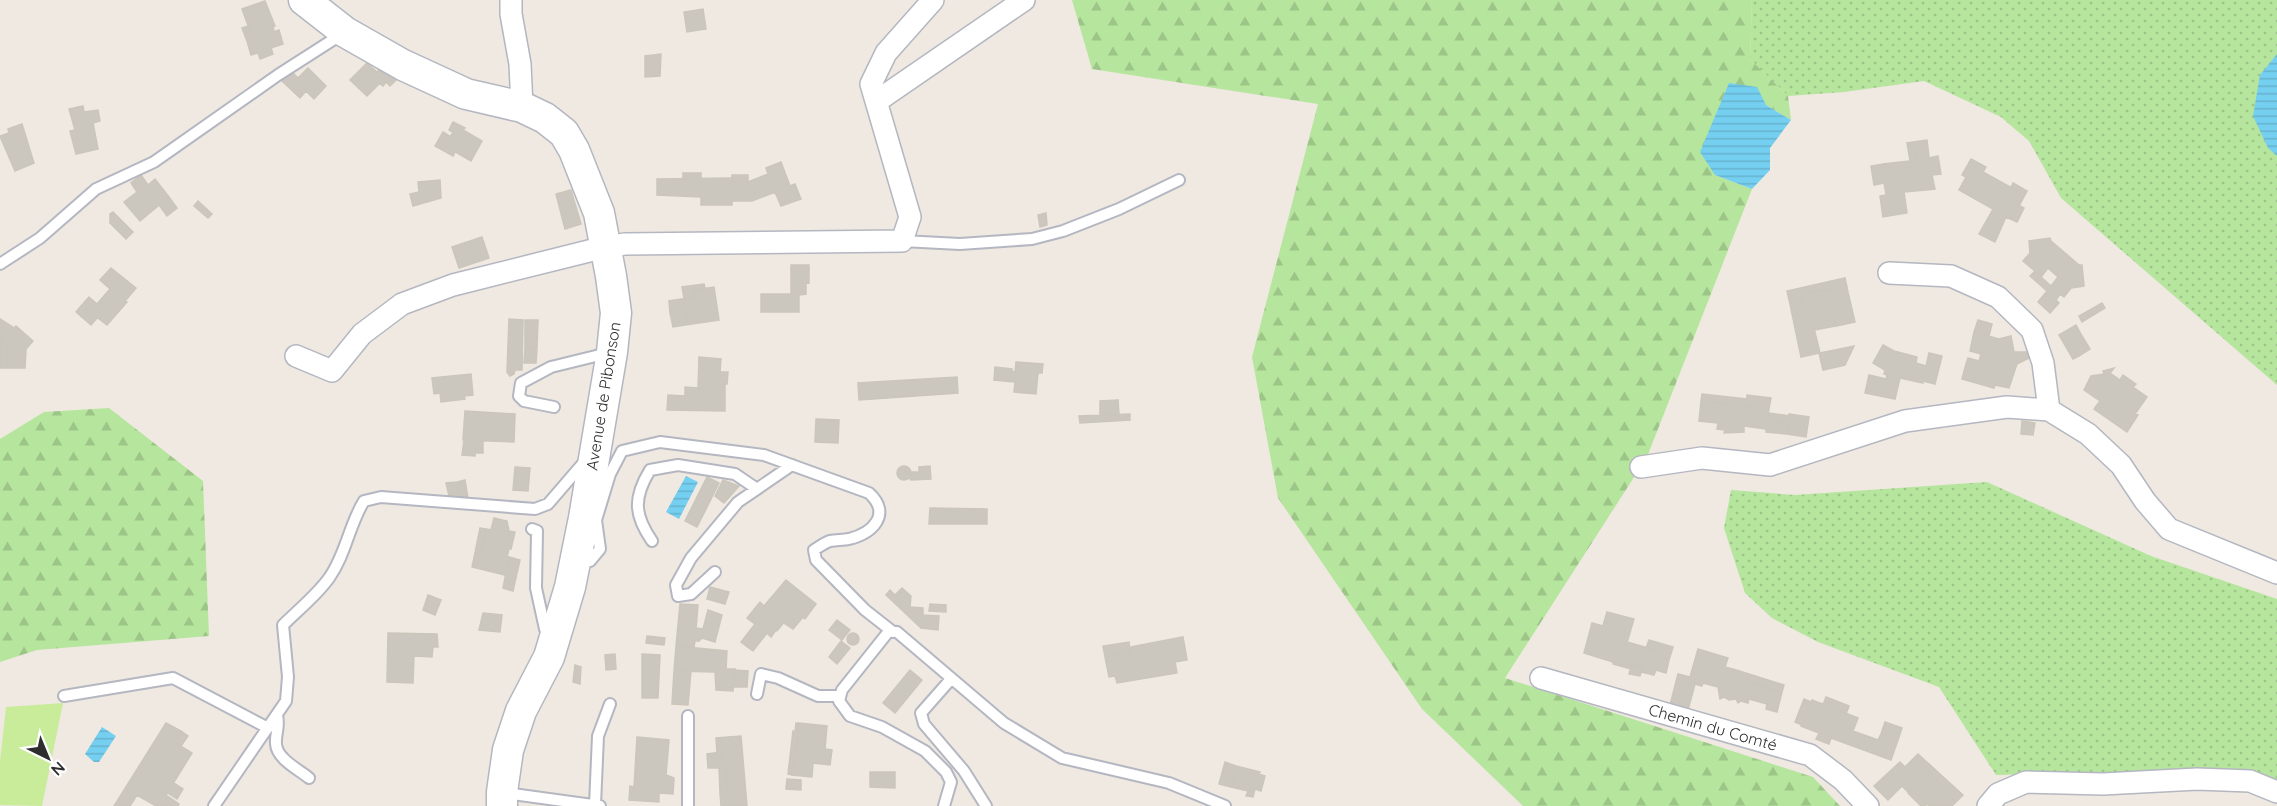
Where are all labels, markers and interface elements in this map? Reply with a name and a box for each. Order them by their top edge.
street label: Avenue de Pibonson [581,320,625,472]
street label: Chemin du Comté [1646,699,1780,755]
north arrow [18,728,78,788]
text: N [47,758,69,780]

